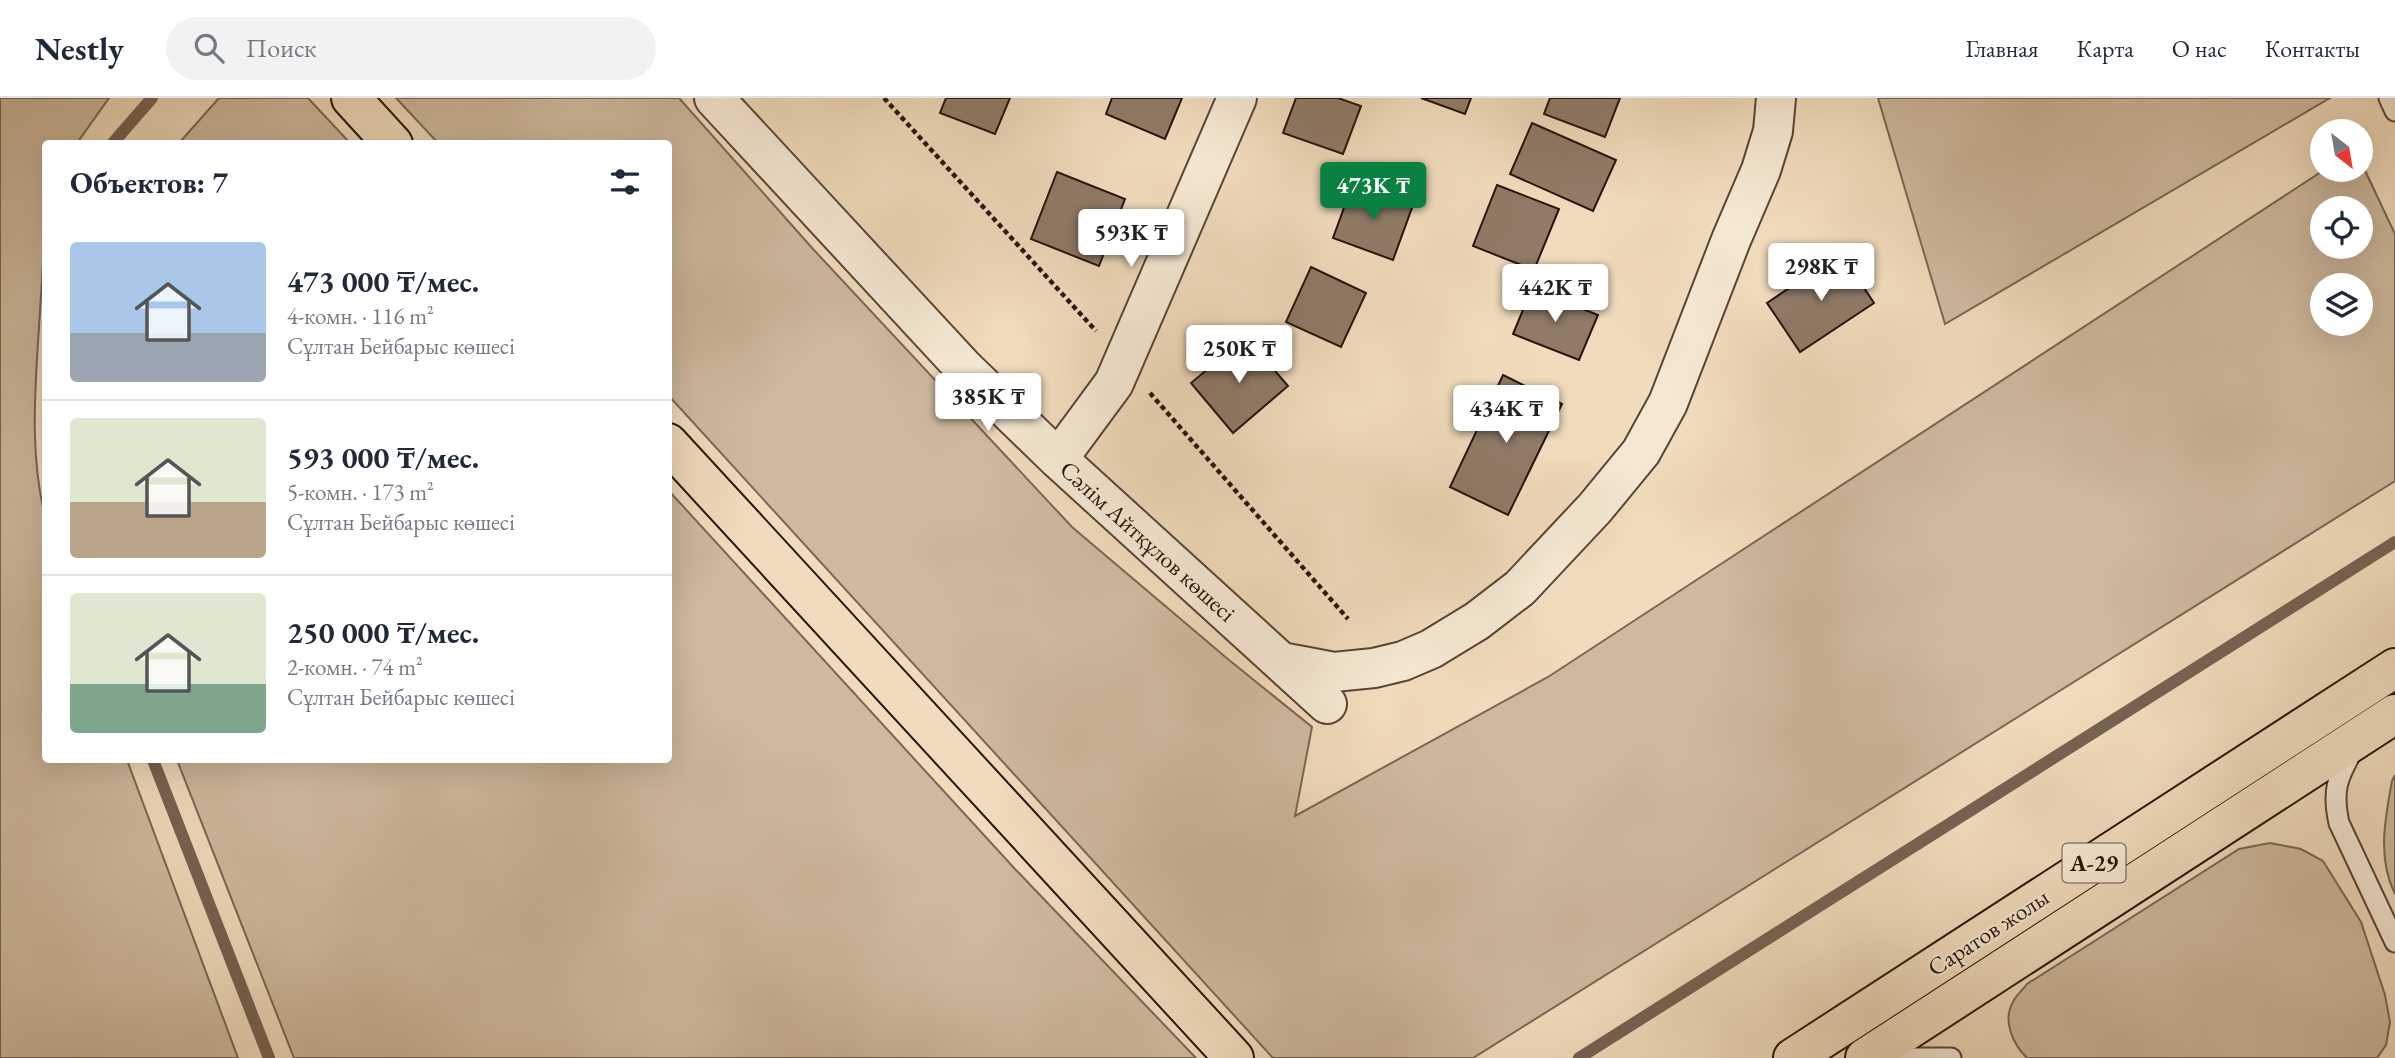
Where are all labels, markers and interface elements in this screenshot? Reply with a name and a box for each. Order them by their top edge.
search box [166,17,656,80]
text: Nestly [35,27,124,70]
icon: search [190,29,228,67]
text: Поиск [246,31,317,65]
text: Главная [1965,33,2039,64]
text: Карта [2077,33,2134,64]
text: О нас [2172,33,2227,64]
text: Контакты [2265,33,2360,64]
north arrow [2310,119,2373,182]
map controls [2310,119,2373,336]
pin: 473K ₸ [1316,162,1430,222]
text: Объектов: 7 [70,163,228,202]
icon: filters [606,163,644,201]
text: 473K ₸ [1336,170,1410,200]
button: locate [2310,196,2373,259]
pin: 593K ₸ [1074,209,1188,269]
text: 593K ₸ [1094,217,1168,247]
pin: 298K ₸ [1764,244,1878,303]
text: 298K ₸ [1784,251,1858,281]
text: 473 000 ₸/мес. [287,262,479,301]
pin: 442K ₸ [1498,264,1612,324]
icon: home [126,270,210,354]
text: 442K ₸ [1518,272,1592,302]
button: layers [2310,273,2373,336]
text: 4-комн. · 116 m² [287,301,434,331]
pin: 250K ₸ [1182,326,1296,385]
text: Сұлтан Бейбарыс көшесі [287,331,515,361]
text: 250K ₸ [1202,333,1276,363]
pin: 385K ₸ [931,374,1045,433]
text: 385K ₸ [951,381,1025,411]
pin: 434K ₸ [1449,386,1563,445]
text: 434K ₸ [1469,393,1543,423]
text: 593 000 ₸/мес. [287,438,479,477]
icon: home [126,446,210,530]
street label: Сәлім Айтқұлов көшесі [1053,454,1243,628]
text: 5-комн. · 173 m² [287,477,434,507]
text: Сұлтан Бейбарыс көшесі [287,507,515,537]
text: 250 000 ₸/мес. [287,613,479,652]
icon: home [126,621,210,705]
text: 2-комн. · 74 m² [287,652,423,682]
text: Сұлтан Бейбарыс көшесі [287,682,515,712]
road number: А-29 [2062,844,2126,883]
street label: Саратов жолы [1921,881,2055,983]

